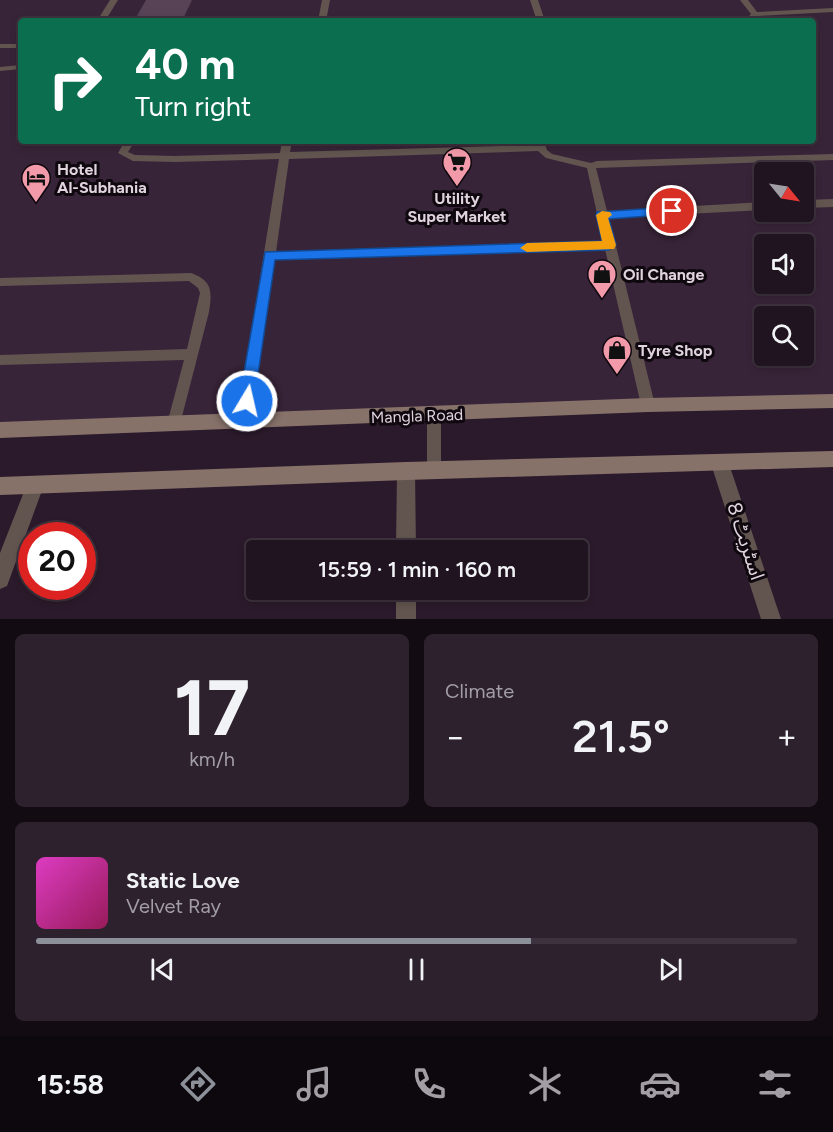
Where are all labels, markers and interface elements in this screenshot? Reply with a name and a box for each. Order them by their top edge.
text: 40 m [135,39,235,90]
icon: right [36,42,114,120]
text: Turn right [135,90,251,123]
supermarket icon: Utility Super Market [441,146,473,188]
place label: Hotel Al-Subhania [57,160,147,197]
hotel icon: Hotel Al-Subhania [20,162,52,204]
north arrow [754,162,814,222]
map controls [754,162,814,366]
pin [646,185,697,236]
place label: Utility Super Market [408,189,506,226]
icon: arrive [655,194,688,227]
button: sound [754,234,814,294]
shop icon: Oil Change [586,258,618,300]
place label: Oil Change [623,265,704,284]
button: search [754,306,814,366]
shop icon: Tyre Shop [601,334,633,376]
place label: Tyre Shop [638,341,713,360]
position arrow [215,369,279,433]
street label: Mangla Road [370,405,464,427]
street label: اسٹریٹ 8 [722,499,770,583]
speed limit sign: 20 [18,522,96,600]
text: 15:59 · 1 min · 160 m [318,556,516,583]
text: 17 [174,661,250,755]
text: Climate [445,679,514,703]
text: 21.5° [572,709,670,763]
text: − [445,717,466,756]
text: + [776,717,797,756]
text: km/h [189,747,235,771]
text: Static Love [126,867,240,894]
text: Velvet Ray [126,894,221,918]
icon: previous [146,953,179,986]
icon: pause [400,953,433,986]
icon: next [654,953,687,986]
icon: directions [177,1063,219,1105]
icon: music [293,1063,335,1105]
icon: phone [408,1063,450,1105]
icon: climate [524,1063,566,1105]
icon: car [639,1063,681,1105]
icon: filters [754,1063,796,1105]
text: 15:58 [37,1068,104,1101]

